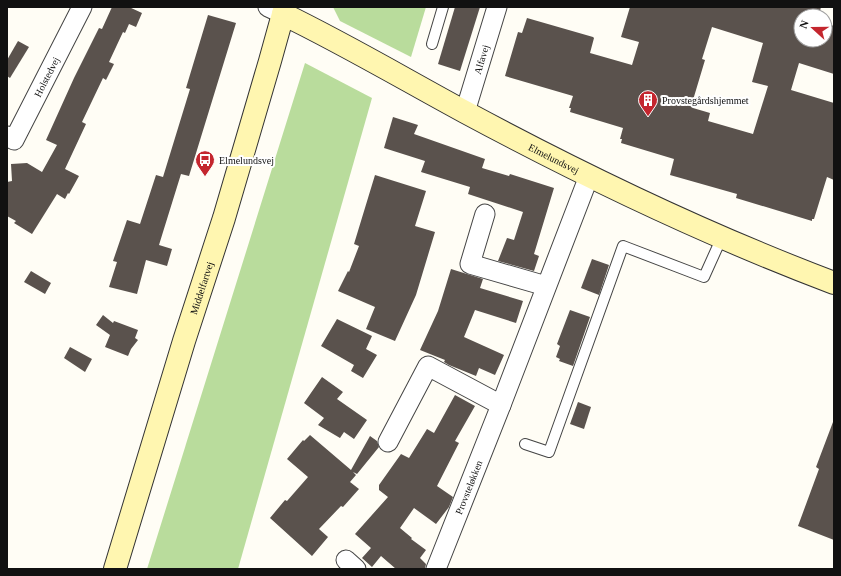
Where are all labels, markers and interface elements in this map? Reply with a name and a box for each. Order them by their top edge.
north arrow [793,8,833,48]
text: N [797,19,811,30]
street label: Alfavej [472,44,491,76]
street label: Holstedvej [32,55,62,99]
building icon: Provstegårdshjemmet [637,89,659,117]
place label: Provstegårdshjemmet [662,95,749,106]
street label: Elmelundsvej [527,141,581,176]
bus stop icon: Elmelundsvej [194,149,216,177]
place label: Elmelundsvej [219,155,274,166]
street label: Middelfartvej [188,260,215,316]
street label: Provsteløkken [453,459,485,516]

